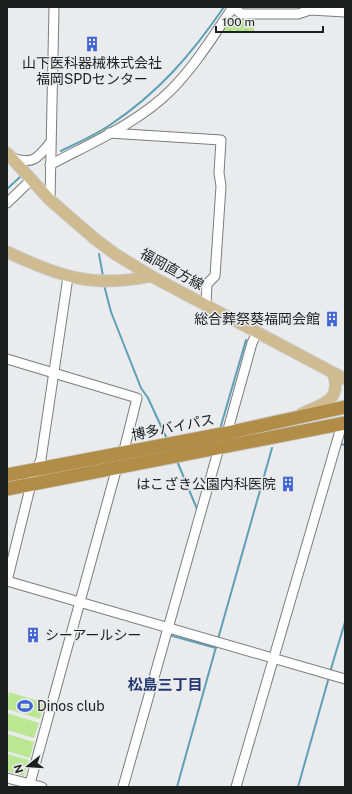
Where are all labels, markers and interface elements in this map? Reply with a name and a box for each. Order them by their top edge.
scale bar [216,8,323,34]
text: 100 m [222,15,255,29]
building icon: 山下医科器械株式会社 福岡SPDセンター [83,35,101,53]
place label: 山下医科器械株式会社 福岡SPDセンター [22,55,162,87]
street label: 福岡直方線 [138,245,206,293]
building icon: 総合葬祭葵福岡会館 [323,310,341,328]
place label: 総合葬祭葵福岡会館 [194,311,320,327]
street label: 博多バイパス [130,411,216,443]
building icon: はこざき公園内科医院 [279,475,297,493]
place label: はこざき公園内科医院 [136,476,276,492]
building icon: シーアールシー [24,626,42,644]
place label: シーアールシー [45,627,142,643]
district label: 松島三丁目 [127,676,203,693]
sports icon: Dinos club [16,697,34,715]
place label: Dinos club [37,698,105,714]
north arrow [8,746,48,786]
text: N [11,763,25,775]

